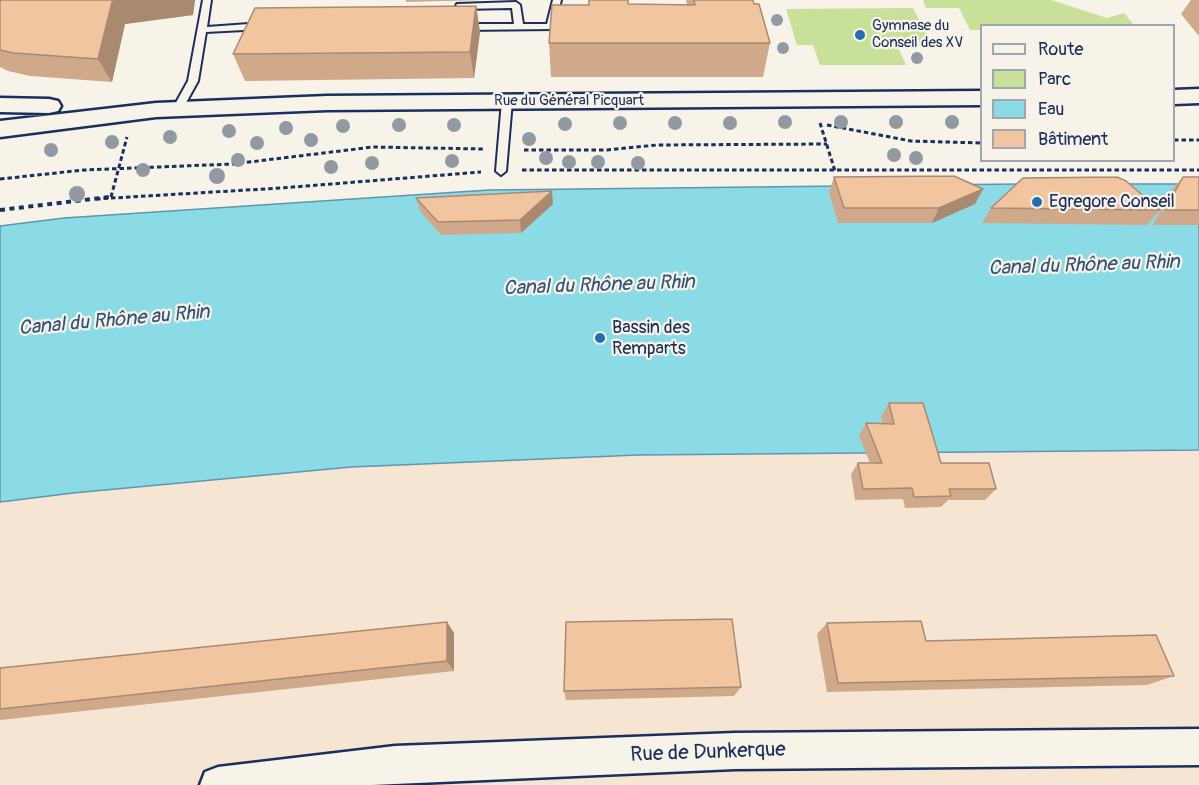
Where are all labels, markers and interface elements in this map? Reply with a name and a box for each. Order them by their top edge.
place label: Gymnase du Conseil des XV [872,17,963,52]
legend [980,24,1175,162]
marker: Gymnase du Conseil des XV [853,28,867,42]
text: Route [1038,38,1083,61]
text: Parc [1038,68,1071,91]
street label: Rue du Général Picquart [494,92,644,110]
text: Eau [1038,98,1064,121]
text: Bâtiment [1038,128,1108,151]
place label: Egregore Conseil [1049,191,1175,213]
marker: Egregore Conseil [1030,195,1044,209]
water label: Canal du Rhône au Rhin [988,251,1180,281]
water label: Canal du Rhône au Rhin [503,271,695,301]
water label: Canal du Rhône au Rhin [18,301,210,341]
place label: Bassin des Remparts [612,317,690,360]
marker: Bassin des Remparts [593,331,607,345]
street label: Rue de Dunkerque [630,738,786,768]

